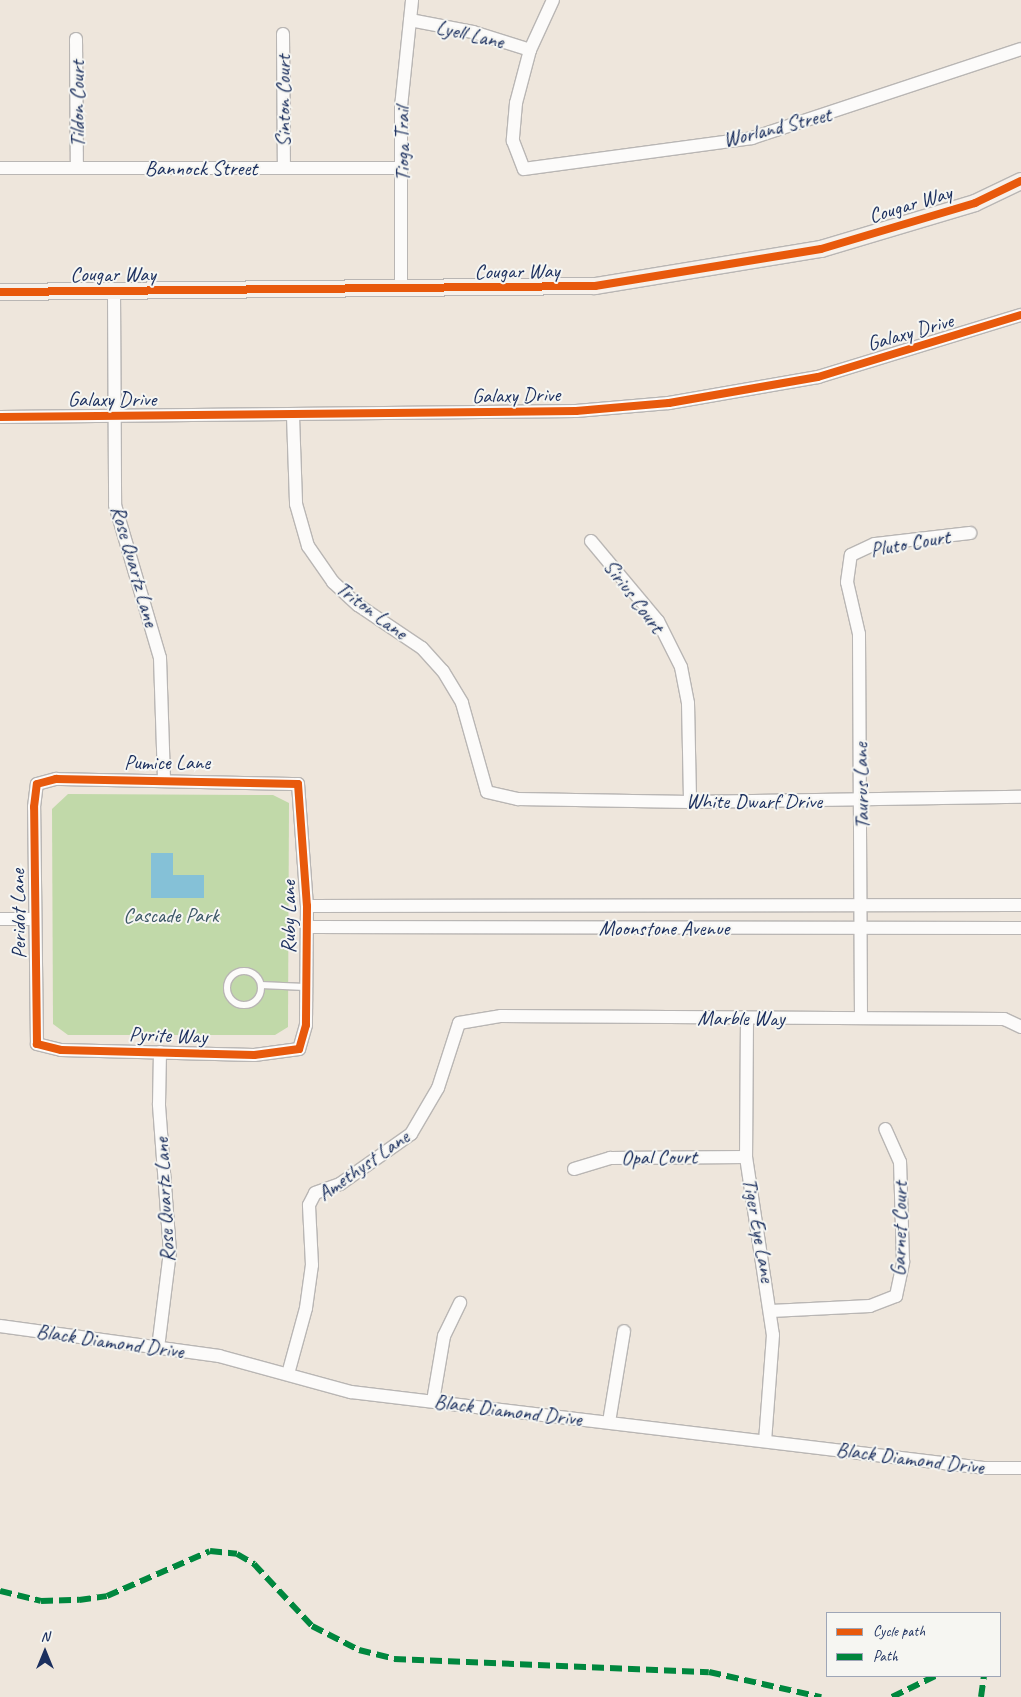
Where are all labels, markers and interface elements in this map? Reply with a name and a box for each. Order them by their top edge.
street label: Lyell Lane [433,14,507,54]
street label: Sinton Court [270,55,296,147]
street label: Tildon Court [64,61,90,147]
street label: Worland Street [720,101,834,153]
street label: Tioga Trail [389,107,415,181]
street label: Bannock Street [145,155,257,181]
street label: Cougar Way [866,180,954,228]
street label: Cougar Way [474,258,560,284]
street label: Cougar Way [71,261,155,287]
street label: Galaxy Drive [864,308,956,356]
street label: Galaxy Drive [472,382,560,408]
street label: Galaxy Drive [68,386,156,412]
street label: Rose Quartz Lane [106,503,164,629]
street label: Pluto Court [868,524,952,562]
street label: Sirius Court [598,554,670,638]
street label: Triton Lane [331,575,413,645]
street label: Taurus Lane [848,742,874,830]
street label: Pumice Lane [124,749,210,775]
street label: White Dwarf Drive [685,788,823,814]
street label: Peridot Lane [5,869,31,959]
street label: Ruby Lane [275,880,301,954]
park label: Cascade Park [123,902,219,928]
street label: Moonstone Avenue [599,915,729,941]
street label: Marble Way [697,1005,785,1031]
street label: Pyrite Way [128,1021,208,1049]
street label: Amethyst Lane [312,1124,414,1206]
street label: Rose Quartz Lane [148,1137,180,1263]
street label: Opal Court [621,1144,697,1170]
street label: Tiger Eye Lane [737,1176,781,1284]
street label: Garnet Court [886,1181,912,1277]
street label: Black Diamond Drive [35,1318,185,1364]
street label: Black Diamond Drive [433,1388,583,1432]
street label: Black Diamond Drive [835,1436,985,1480]
legend [826,1612,1001,1677]
text: Cycle path [873,1622,925,1641]
north arrow [20,1627,70,1677]
text: N [41,1628,49,1645]
text: Path [873,1647,898,1666]

